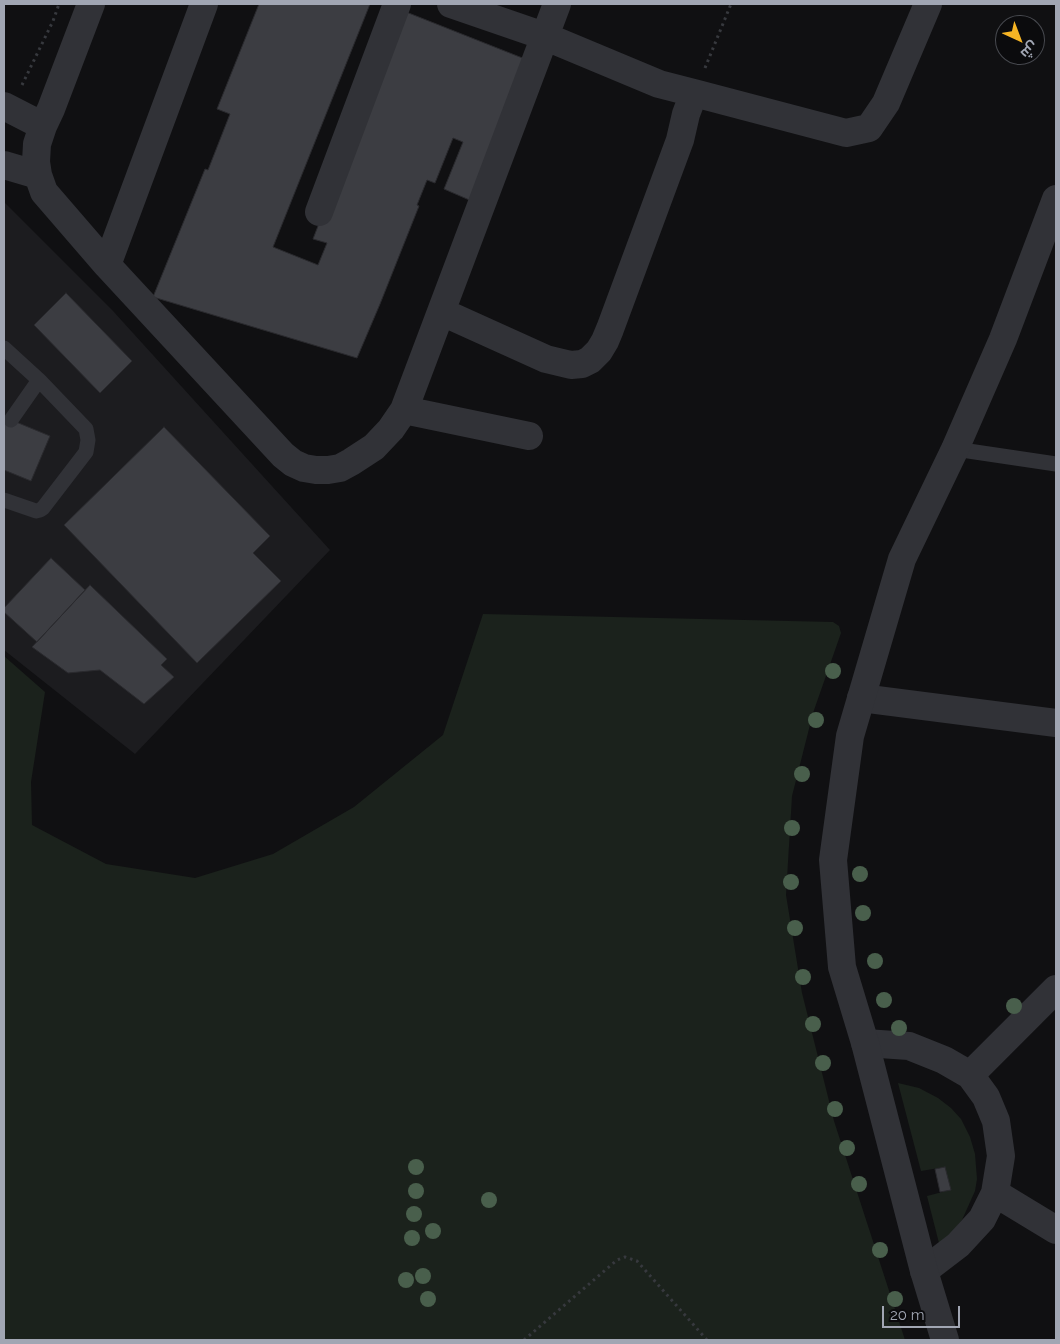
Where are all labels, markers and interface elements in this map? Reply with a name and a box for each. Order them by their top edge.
north arrow [995,15,1045,65]
text: ش [1018,38,1042,62]
scale bar [885,1296,962,1328]
text: 20 m [890,1306,925,1324]

